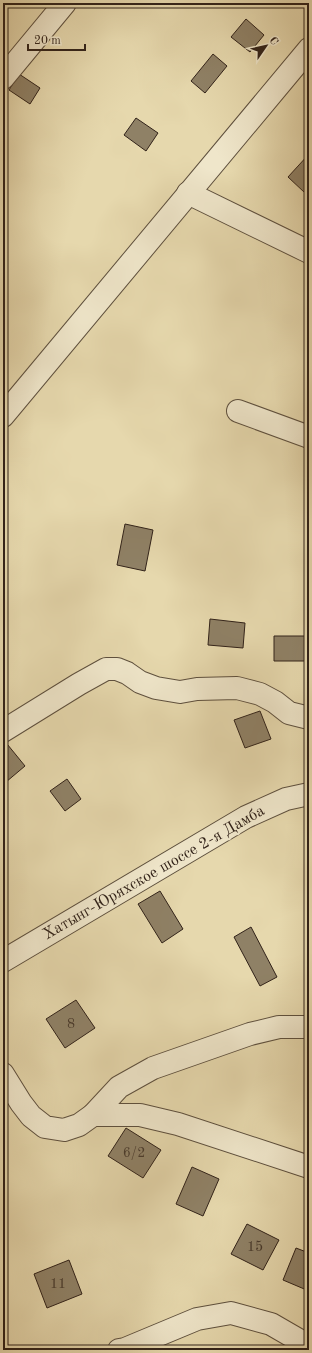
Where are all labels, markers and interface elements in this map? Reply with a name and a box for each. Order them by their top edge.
scale bar [28,26,85,52]
north arrow [246,26,286,66]
text: 20 m [34,35,61,47]
text: С [266,35,280,47]
street label: Хатынг-Юряхское шоссе 2-я Дамба [40,803,268,943]
house number: 8 [67,1017,75,1031]
house number: 6/2 [123,1146,145,1160]
house number: 15 [247,1240,263,1254]
house number: 11 [50,1277,66,1291]

